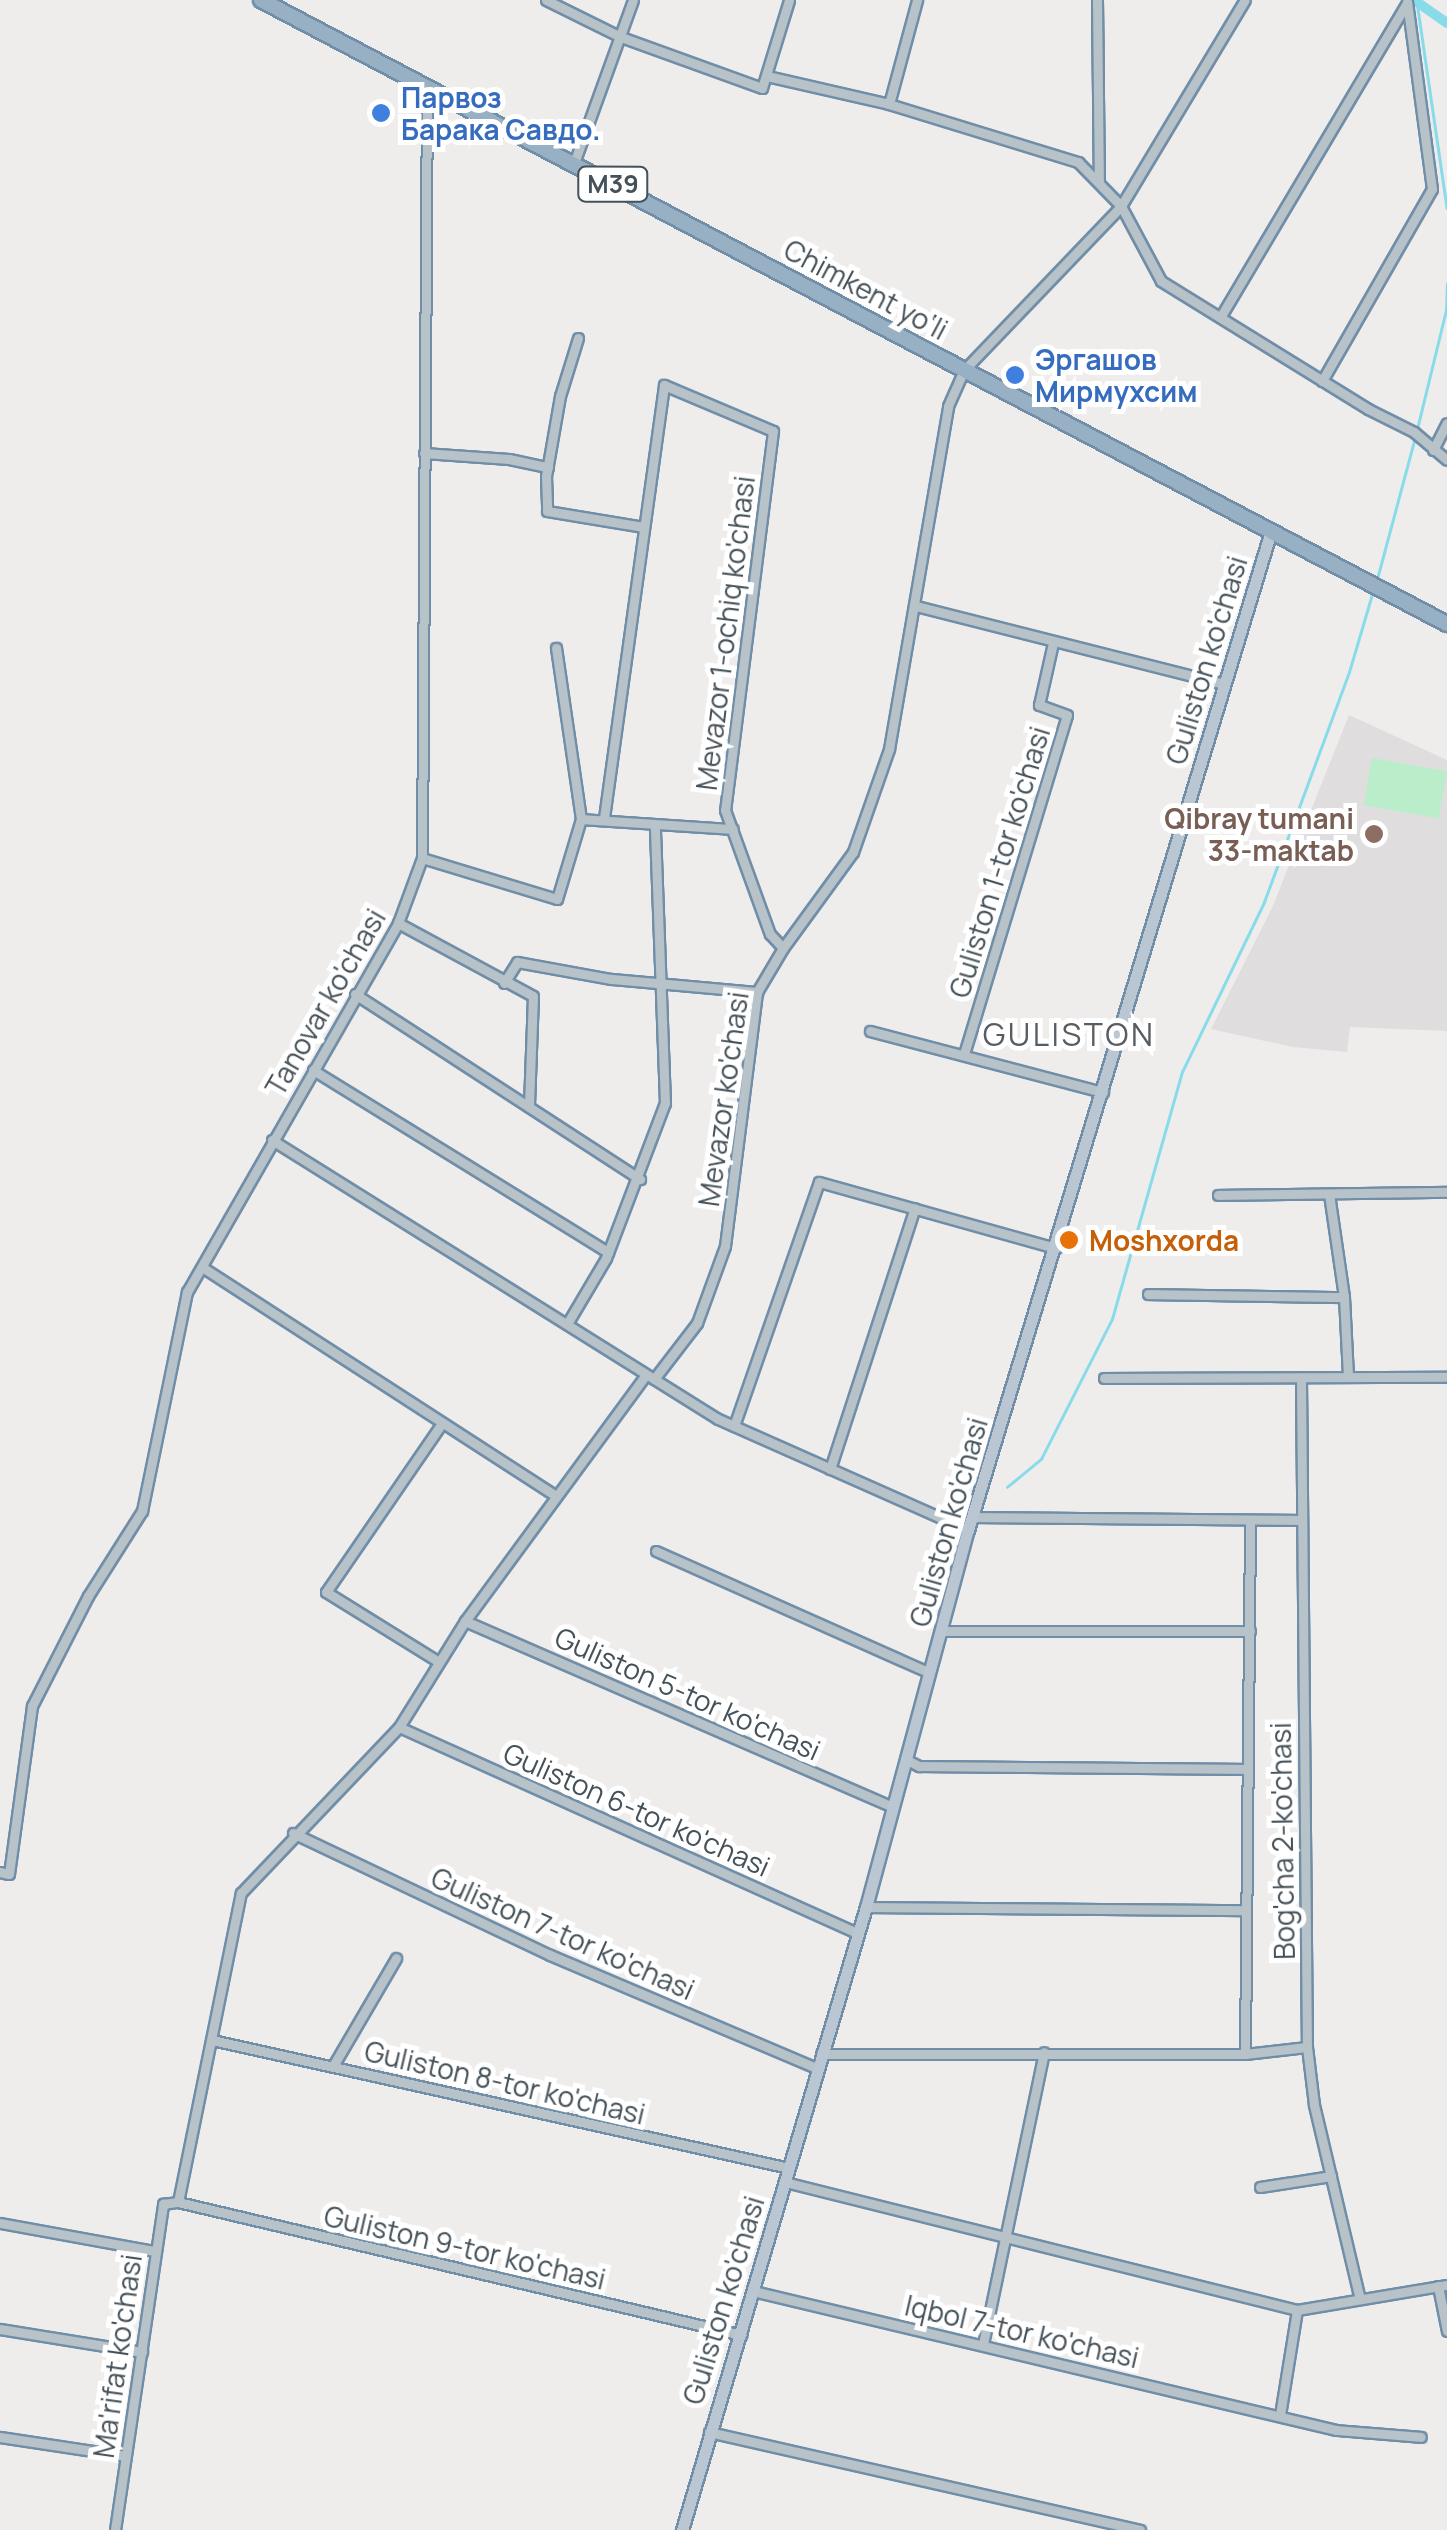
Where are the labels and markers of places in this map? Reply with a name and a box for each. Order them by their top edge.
place label: Парвоз Барака Савдо. [401,80,601,146]
marker: Парвоз Барака Савдо. [370,102,392,124]
place label: Эргашов Мирмухсим [1035,342,1198,408]
marker: Эргашов Мирмухсим [1004,364,1026,386]
place label: Qibray tumani 33-maktab [1164,801,1354,867]
marker: Qibray tumani 33-maktab [1363,823,1385,845]
place label: Moshxorda [1089,1223,1239,1257]
marker: Moshxorda [1058,1229,1080,1251]

